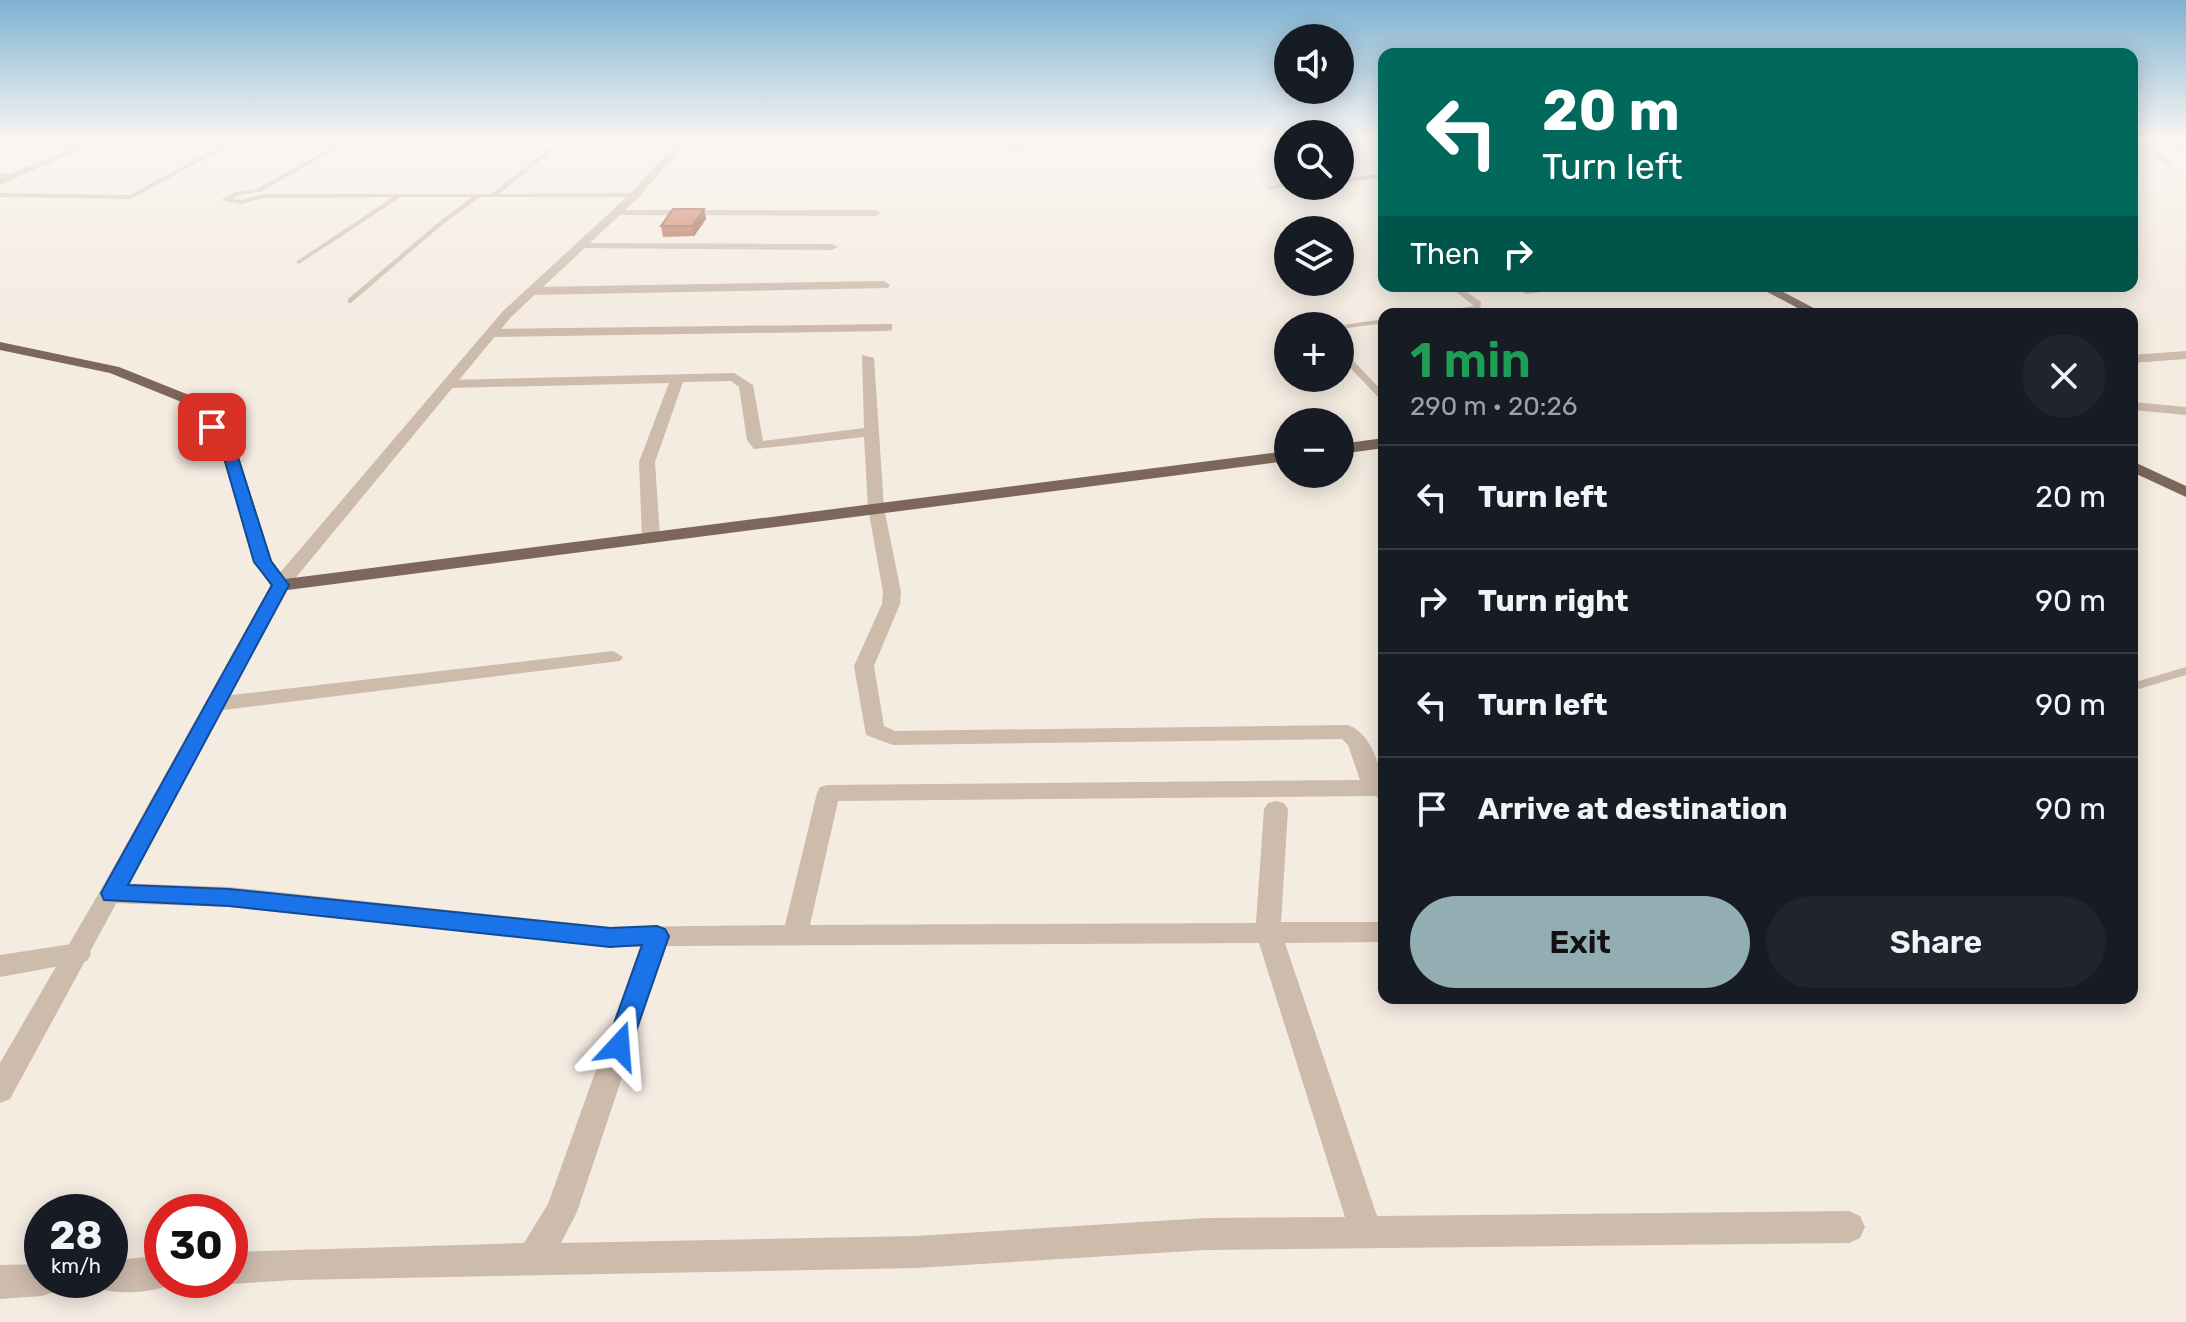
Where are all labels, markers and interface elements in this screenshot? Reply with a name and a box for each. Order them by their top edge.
map controls [1274,24,1354,488]
button: sound [1274,24,1354,104]
text: 20 m [1542,78,1680,144]
icon: left [1410,80,1514,184]
button: search [1274,120,1354,200]
text: Turn left [1542,145,1683,188]
button: layers [1274,216,1354,296]
icon: right [1496,232,1540,276]
text: Then [1410,236,1480,272]
button: + [1274,312,1354,392]
text: 1 min [1410,332,1531,389]
button: close [2022,334,2106,418]
text: 290 m · 20:26 [1410,391,1577,422]
pin [178,393,246,461]
icon: arrive [190,405,234,449]
button: − [1274,408,1354,488]
icon: left [1410,475,1454,519]
text: Turn left [1478,479,1608,515]
text: 20 m [2035,479,2106,515]
icon: right [1410,579,1454,623]
text: Turn right [1478,583,1629,619]
text: 90 m [2035,583,2106,619]
icon: left [1410,683,1454,727]
text: Turn left [1478,687,1608,723]
text: 90 m [2035,687,2106,723]
icon: arrive [1410,787,1454,831]
text: Arrive at destination [1478,791,1788,827]
text: 90 m [2035,791,2106,827]
button: Exit [1410,896,1750,988]
button: Share [1766,896,2106,988]
position arrow [577,1004,661,1088]
speed limit sign: 30 [144,1194,248,1298]
text: 28 [49,1212,103,1259]
text: km/h [51,1254,101,1278]

